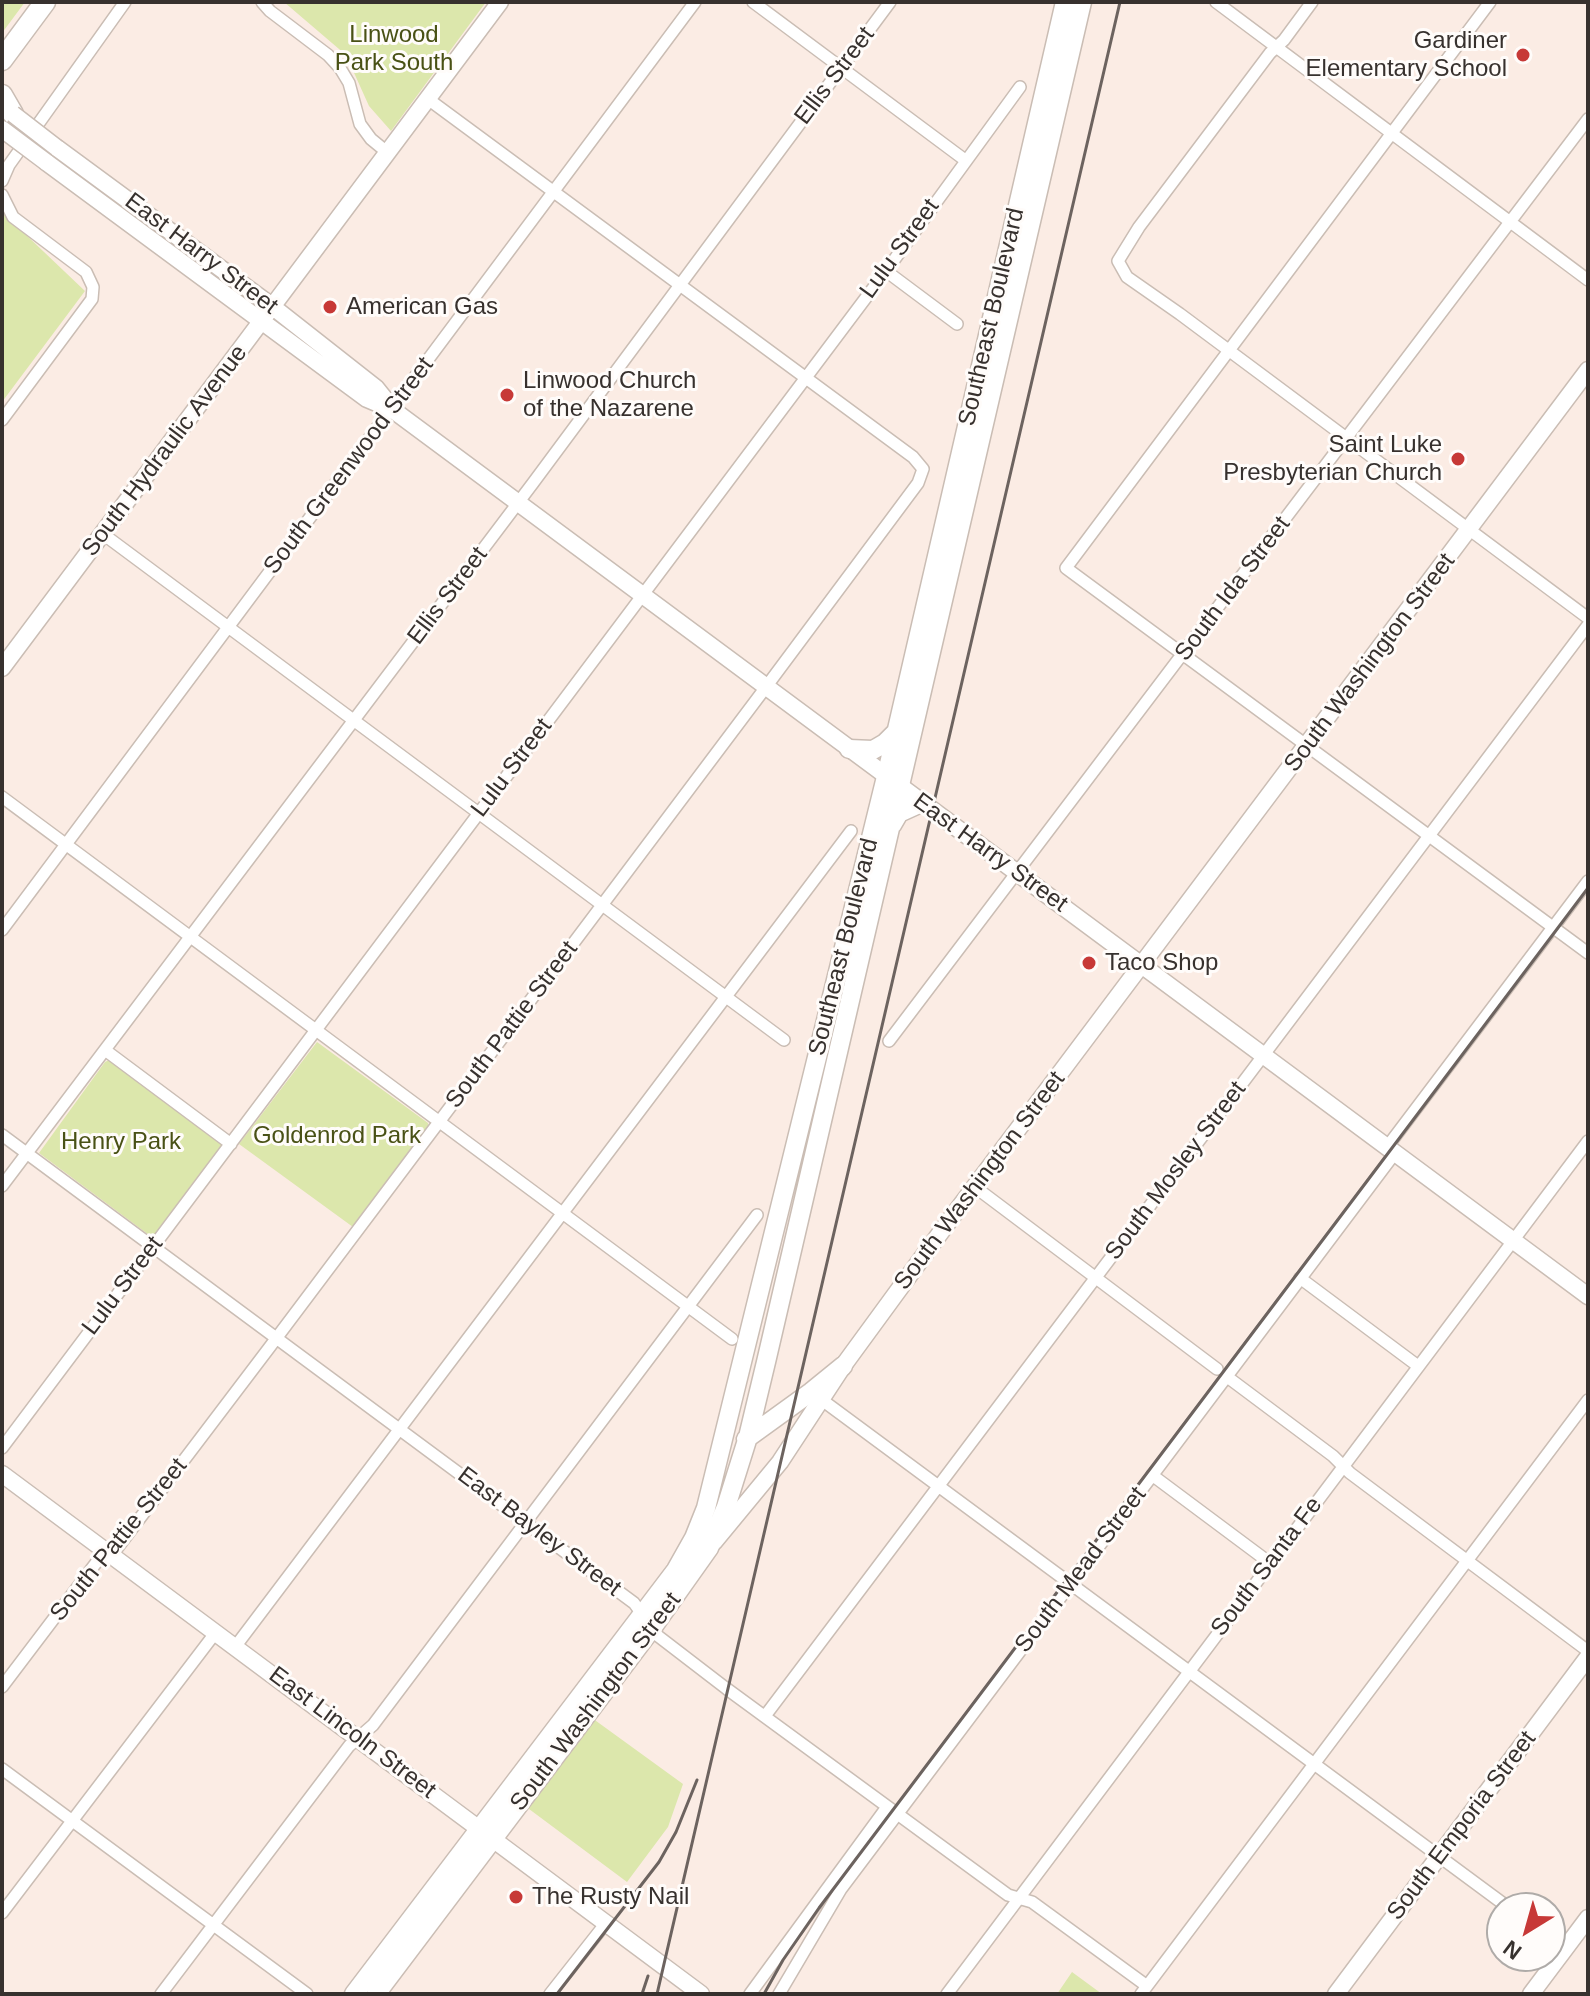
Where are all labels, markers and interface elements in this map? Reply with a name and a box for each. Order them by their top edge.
park label: Linwood Park South [335,21,453,77]
street label: Ellis Street [789,22,881,130]
place label: Gardiner Elementary School [1306,27,1507,83]
marker: Gardiner Elementary School [1514,46,1532,64]
street label: East Harry Street [119,187,283,321]
street label: Lulu Street [854,194,946,304]
street label: Southeast Boulevard [953,205,1031,429]
place label: American Gas [346,293,498,321]
marker: American Gas [321,298,339,316]
street label: South Hydraulic Avenue [76,340,254,562]
street label: South Greenwood Street [258,352,440,580]
place label: Linwood Church of the Nazarene [523,367,696,423]
marker: Linwood Church of the Nazarene [498,386,516,404]
place label: Saint Luke Presbyterian Church [1223,431,1442,487]
marker: Saint Luke Presbyterian Church [1449,450,1467,468]
street label: South Ida Street [1169,511,1297,667]
street label: Ellis Street [402,542,494,650]
street label: South Washington Street [1278,548,1462,778]
street label: Lulu Street [466,713,558,823]
street label: East Harry Street [907,787,1073,919]
street label: Southeast Boulevard [803,835,885,1059]
street label: South Pattie Street [440,936,584,1114]
place label: Taco Shop [1105,949,1218,977]
marker: Taco Shop [1080,954,1098,972]
street label: South Washington Street [888,1066,1072,1296]
street label: South Mosley Street [1099,1076,1253,1266]
park label: Goldenrod Park [253,1122,421,1150]
park label: Henry Park [61,1128,181,1156]
street label: Lulu Street [77,1231,169,1341]
street label: South Pattie Street [44,1453,194,1627]
street label: East Bayley Street [451,1461,627,1603]
street label: South Mead Street [1009,1481,1153,1659]
street label: South Santa Fe [1205,1492,1329,1642]
street label: South Washington Street [504,1587,688,1817]
street label: East Lincoln Street [263,1661,441,1805]
street label: South Emporia Street [1381,1726,1543,1926]
place label: The Rusty Nail [532,1883,689,1911]
marker: The Rusty Nail [507,1888,525,1906]
north arrow [1486,1892,1566,1972]
text: N [1499,1935,1526,1965]

